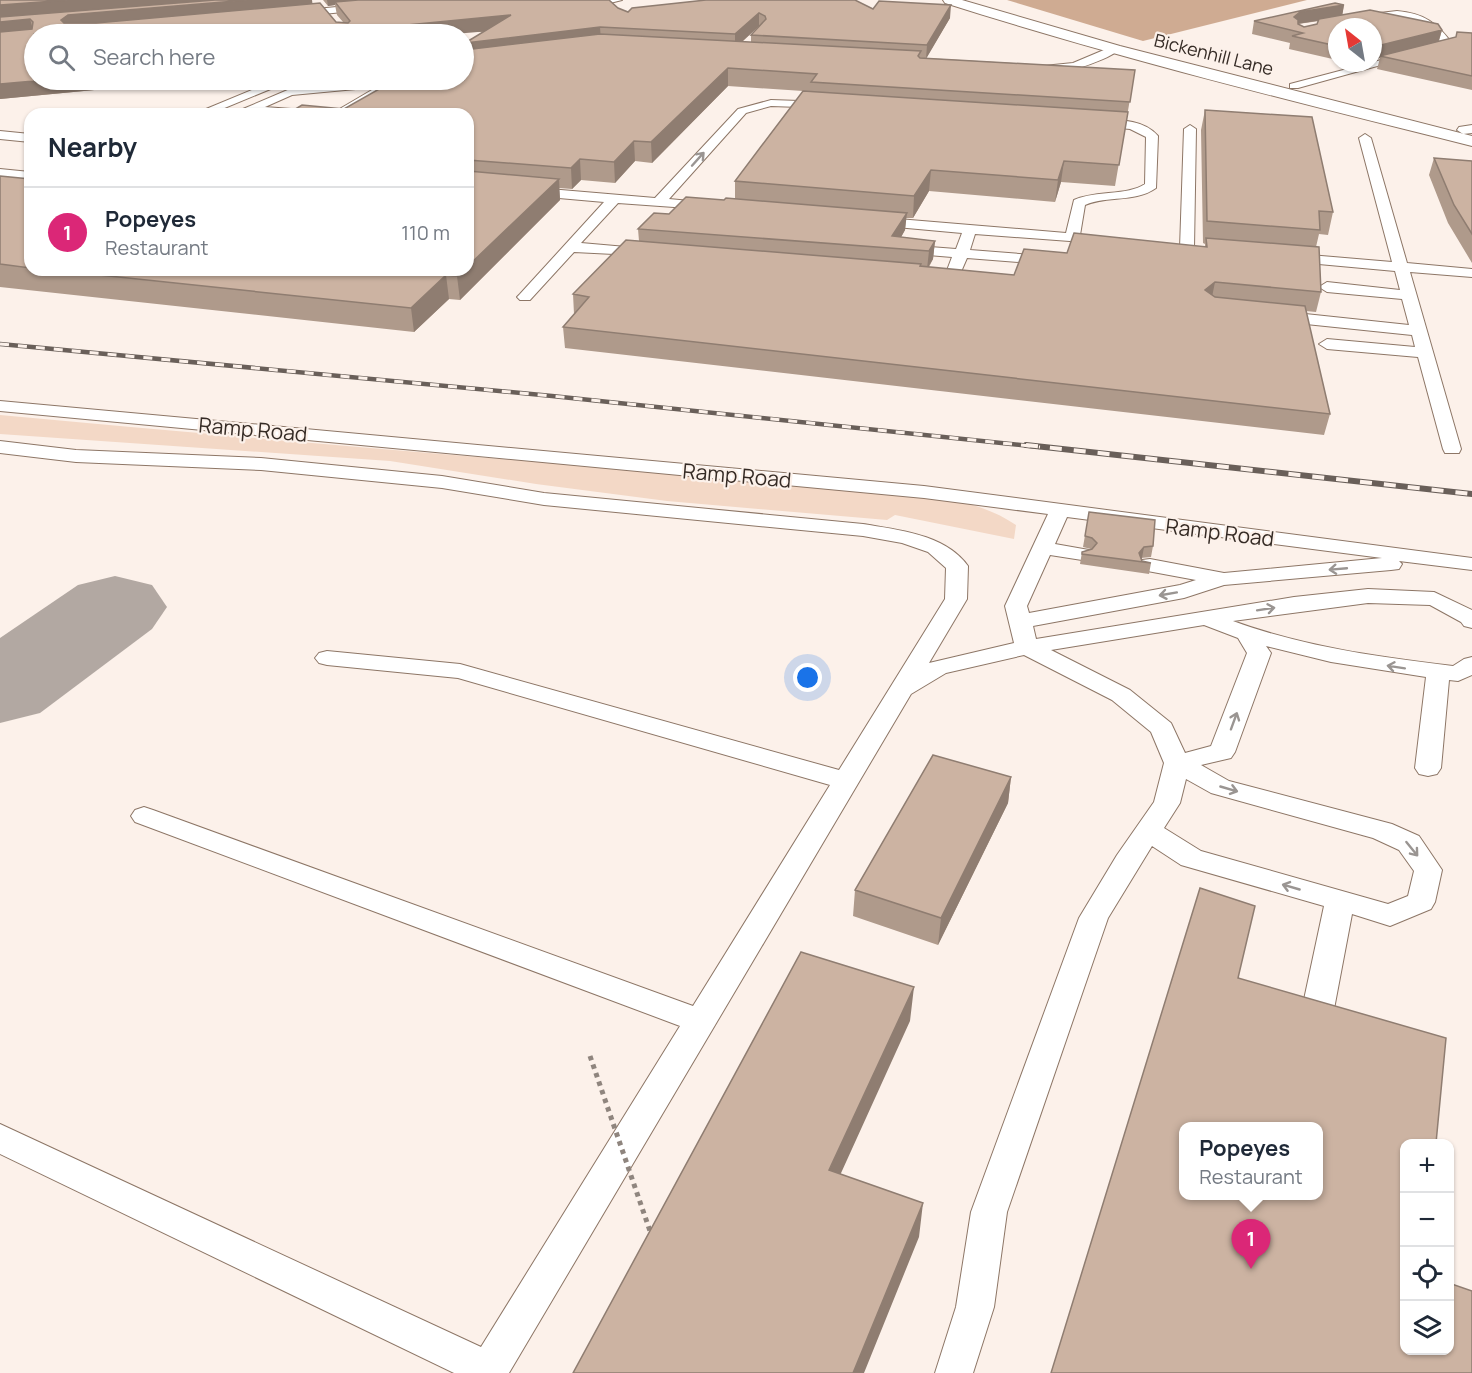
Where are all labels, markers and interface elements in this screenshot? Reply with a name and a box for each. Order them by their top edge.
north arrow [1328,18,1382,72]
search box [24,24,474,90]
street label: Bickenhill Lane [1152,28,1276,80]
icon: search [45,41,78,74]
text: Search here [93,42,215,72]
text: Nearby [48,129,137,165]
one-way arrow [691,152,705,167]
text: Popeyes [105,204,196,234]
text: 1 [63,219,72,246]
text: 110 m [401,219,450,246]
text: Restaurant [105,234,209,261]
street label: Ramp Road [197,410,309,448]
street label: Ramp Road [681,456,793,494]
street label: Ramp Road [1164,511,1276,553]
one-way arrow [1329,563,1349,574]
one-way arrow [1159,589,1179,600]
one-way arrow [1256,603,1275,614]
one-way arrow [1387,661,1407,672]
your location [793,663,822,692]
one-way arrow [1229,713,1240,731]
one-way arrow [1219,784,1238,795]
one-way arrow [1406,841,1419,857]
one-way arrow [1282,881,1301,892]
popup [1179,1122,1323,1200]
text: Popeyes [1199,1133,1290,1163]
map controls [1400,1139,1454,1355]
button: + [1400,1139,1454,1193]
text: Restaurant [1199,1163,1303,1190]
button: − [1400,1193,1454,1247]
pin: 1 [1232,1220,1270,1269]
button: locate [1400,1247,1454,1301]
button: layers [1400,1301,1454,1355]

